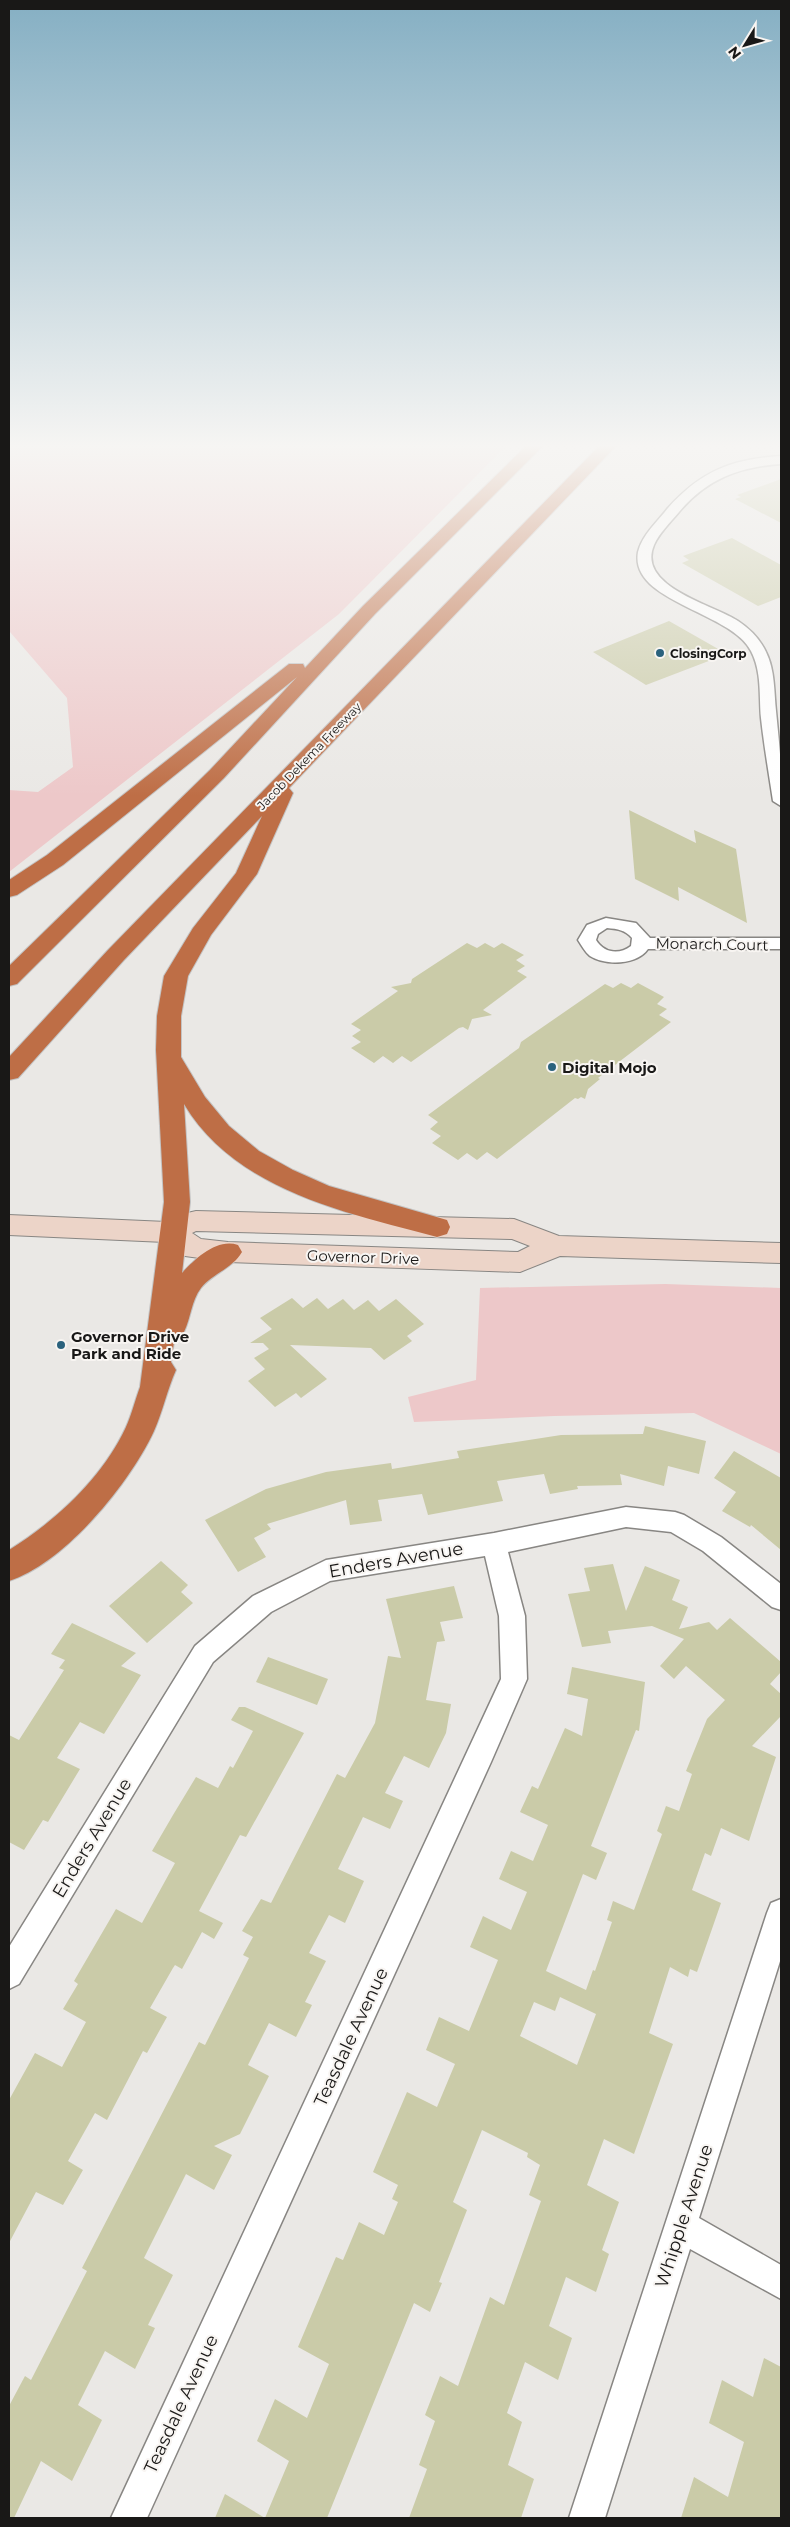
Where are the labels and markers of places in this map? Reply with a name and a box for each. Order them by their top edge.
place label: ClosingCorp [670,646,747,661]
marker: ClosingCorp [654,647,666,659]
place label: Digital Mojo [562,1058,657,1077]
marker: Digital Mojo [546,1061,558,1073]
place label: Governor Drive Park and Ride [71,1327,189,1363]
marker: Governor Drive Park and Ride [55,1339,67,1351]

